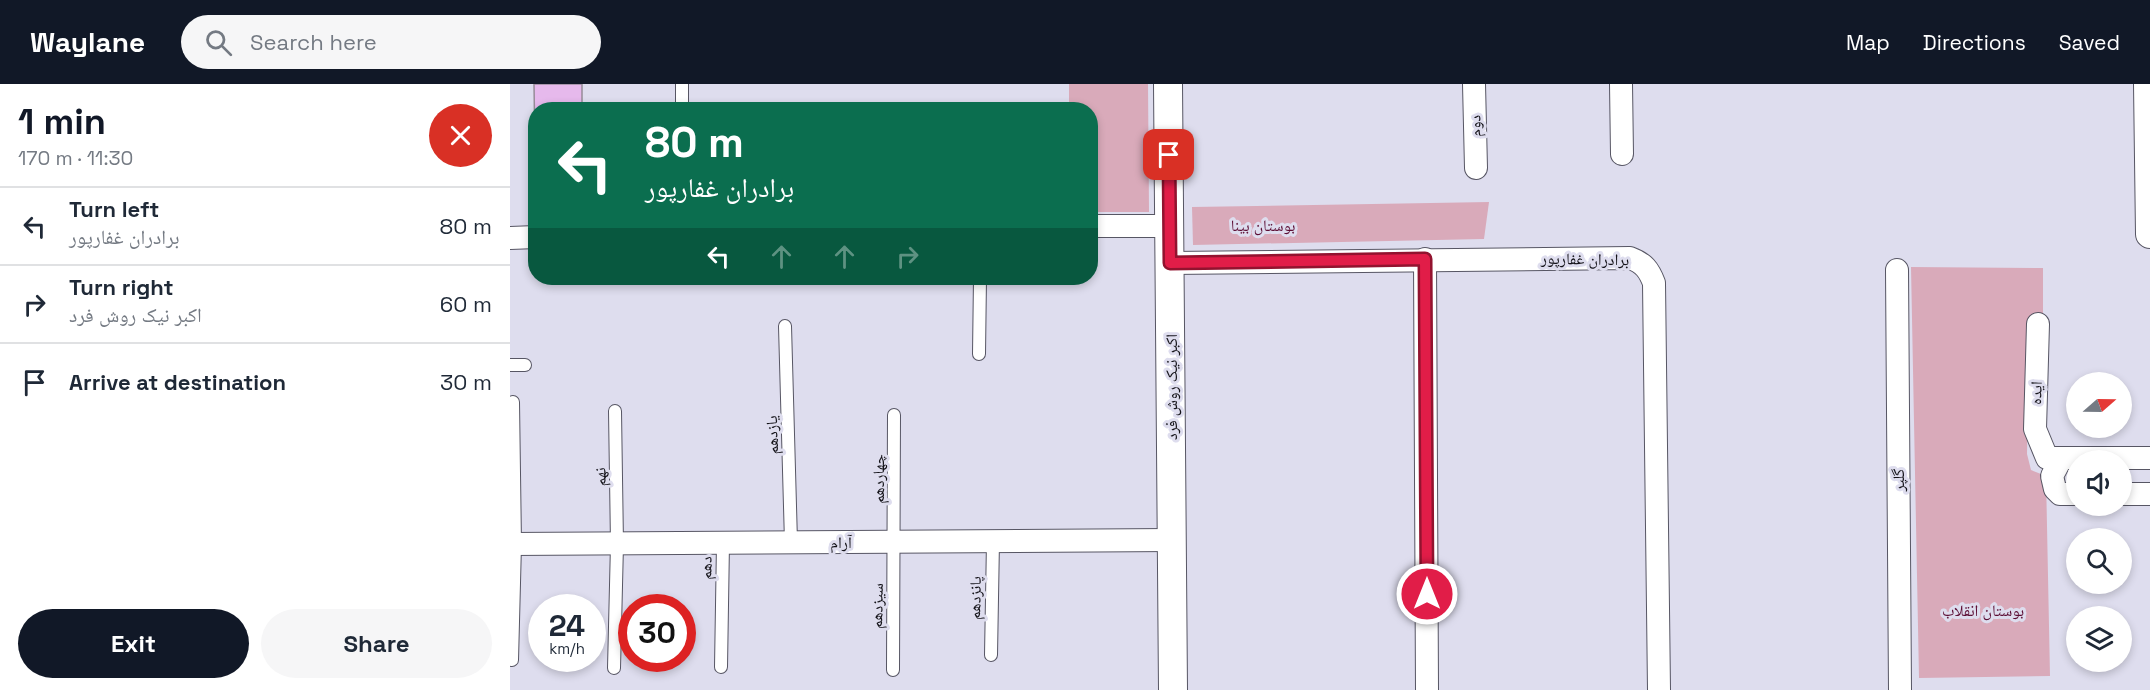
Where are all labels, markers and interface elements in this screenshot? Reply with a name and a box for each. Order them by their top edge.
search box [181,15,601,69]
text: Waylane [30,24,145,60]
icon: search [202,26,235,59]
text: Search here [250,28,377,56]
text: Map [1846,29,1890,56]
text: Directions [1923,29,2026,56]
text: Saved [2059,29,2120,56]
text: 1 min [18,99,106,145]
button: close [429,104,492,167]
street label: دوم [1464,115,1486,137]
text: 80 m [645,116,744,169]
icon: left [546,126,624,204]
pin [1143,129,1194,180]
icon: arrive [1152,138,1185,171]
text: 170 m · 11:30 [18,145,133,171]
text: برادران غفارپور [645,170,794,205]
text: Turn left [69,195,159,223]
icon: left [18,210,51,243]
text: 80 m [440,212,492,240]
park label: بوستان بینا [1231,215,1295,236]
text: برادران غفارپور [69,224,180,250]
icon: left [702,240,735,273]
icon: ahead [765,240,798,273]
icon: ahead [828,240,861,273]
icon: right [891,240,924,273]
street label: برادران غفارپور [1540,248,1629,270]
text: Turn right [69,273,174,301]
icon: right [18,288,51,321]
text: 60 m [440,290,492,318]
text: اکبر نیک روش فرد [69,302,202,328]
street label: اکبر نیک روش فرد [1161,334,1182,440]
icon: arrive [18,366,51,399]
text: Arrive at destination [69,368,286,396]
text: 30 m [440,368,492,396]
north arrow [2066,372,2132,438]
map controls [2066,372,2132,672]
street label: ایده [2025,381,2047,405]
street label: یازدهم [761,415,783,455]
button: sound [2066,450,2132,516]
street label: چهاردهم [868,454,889,504]
street label: نهم [589,467,611,487]
street label: گلپر [1888,468,1909,492]
button: search [2066,528,2132,594]
street label: آرام [830,532,853,553]
street label: دهم [695,556,717,580]
position arrow [1395,562,1459,626]
street label: پانزدهم [964,576,986,620]
street label: سیزدهم [866,583,888,629]
speed limit sign: 30 [618,594,696,672]
park label: بوستان انقلاب [1942,600,2024,621]
text: 24 [549,606,585,645]
button: layers [2066,606,2132,672]
button: Exit [18,609,249,678]
button: Share [261,609,492,678]
text: km/h [549,639,585,658]

